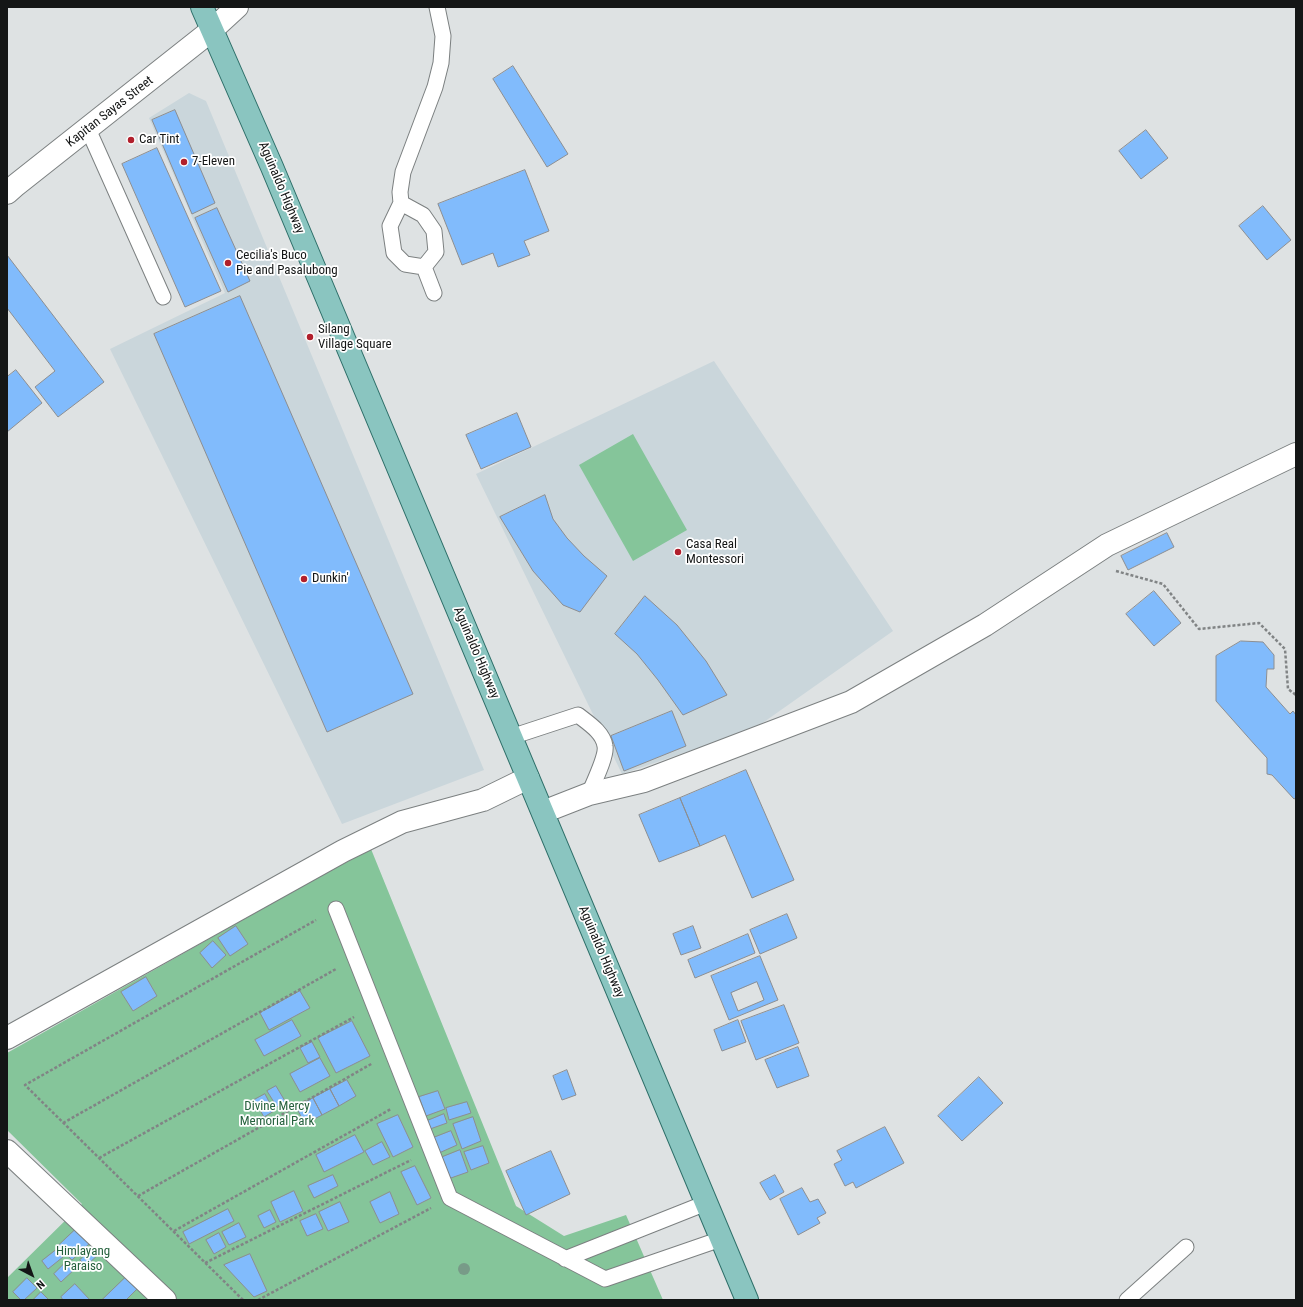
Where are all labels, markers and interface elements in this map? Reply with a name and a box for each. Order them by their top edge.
street label: Kapitan Sayas Street [63,73,157,151]
place label: Car Tint [139,132,179,148]
marker: Car Tint [126,135,136,145]
street label: Aguinaldo Highway [255,140,307,236]
place label: 7-Eleven [192,154,235,170]
marker: 7-Eleven [179,157,189,167]
place label: Cecilia's Buco Pie and Pasalubong [236,248,338,279]
marker: Cecilia's Buco Pie and Pasalubong [223,258,233,268]
place label: Silang Village Square [318,322,392,353]
marker: Silang Village Square [305,332,315,342]
place label: Casa Real Montessori [686,537,744,568]
marker: Casa Real Montessori [673,547,683,557]
place label: Dunkin' [312,571,349,587]
marker: Dunkin' [299,574,309,584]
street label: Aguinaldo Highway [450,605,502,701]
street label: Aguinaldo Highway [575,904,627,1000]
park label: Divine Mercy Memorial Park [240,1099,314,1130]
park label: Himlayang Paraiso [56,1244,110,1275]
north arrow [12,1255,52,1295]
text: N [33,1277,47,1292]

